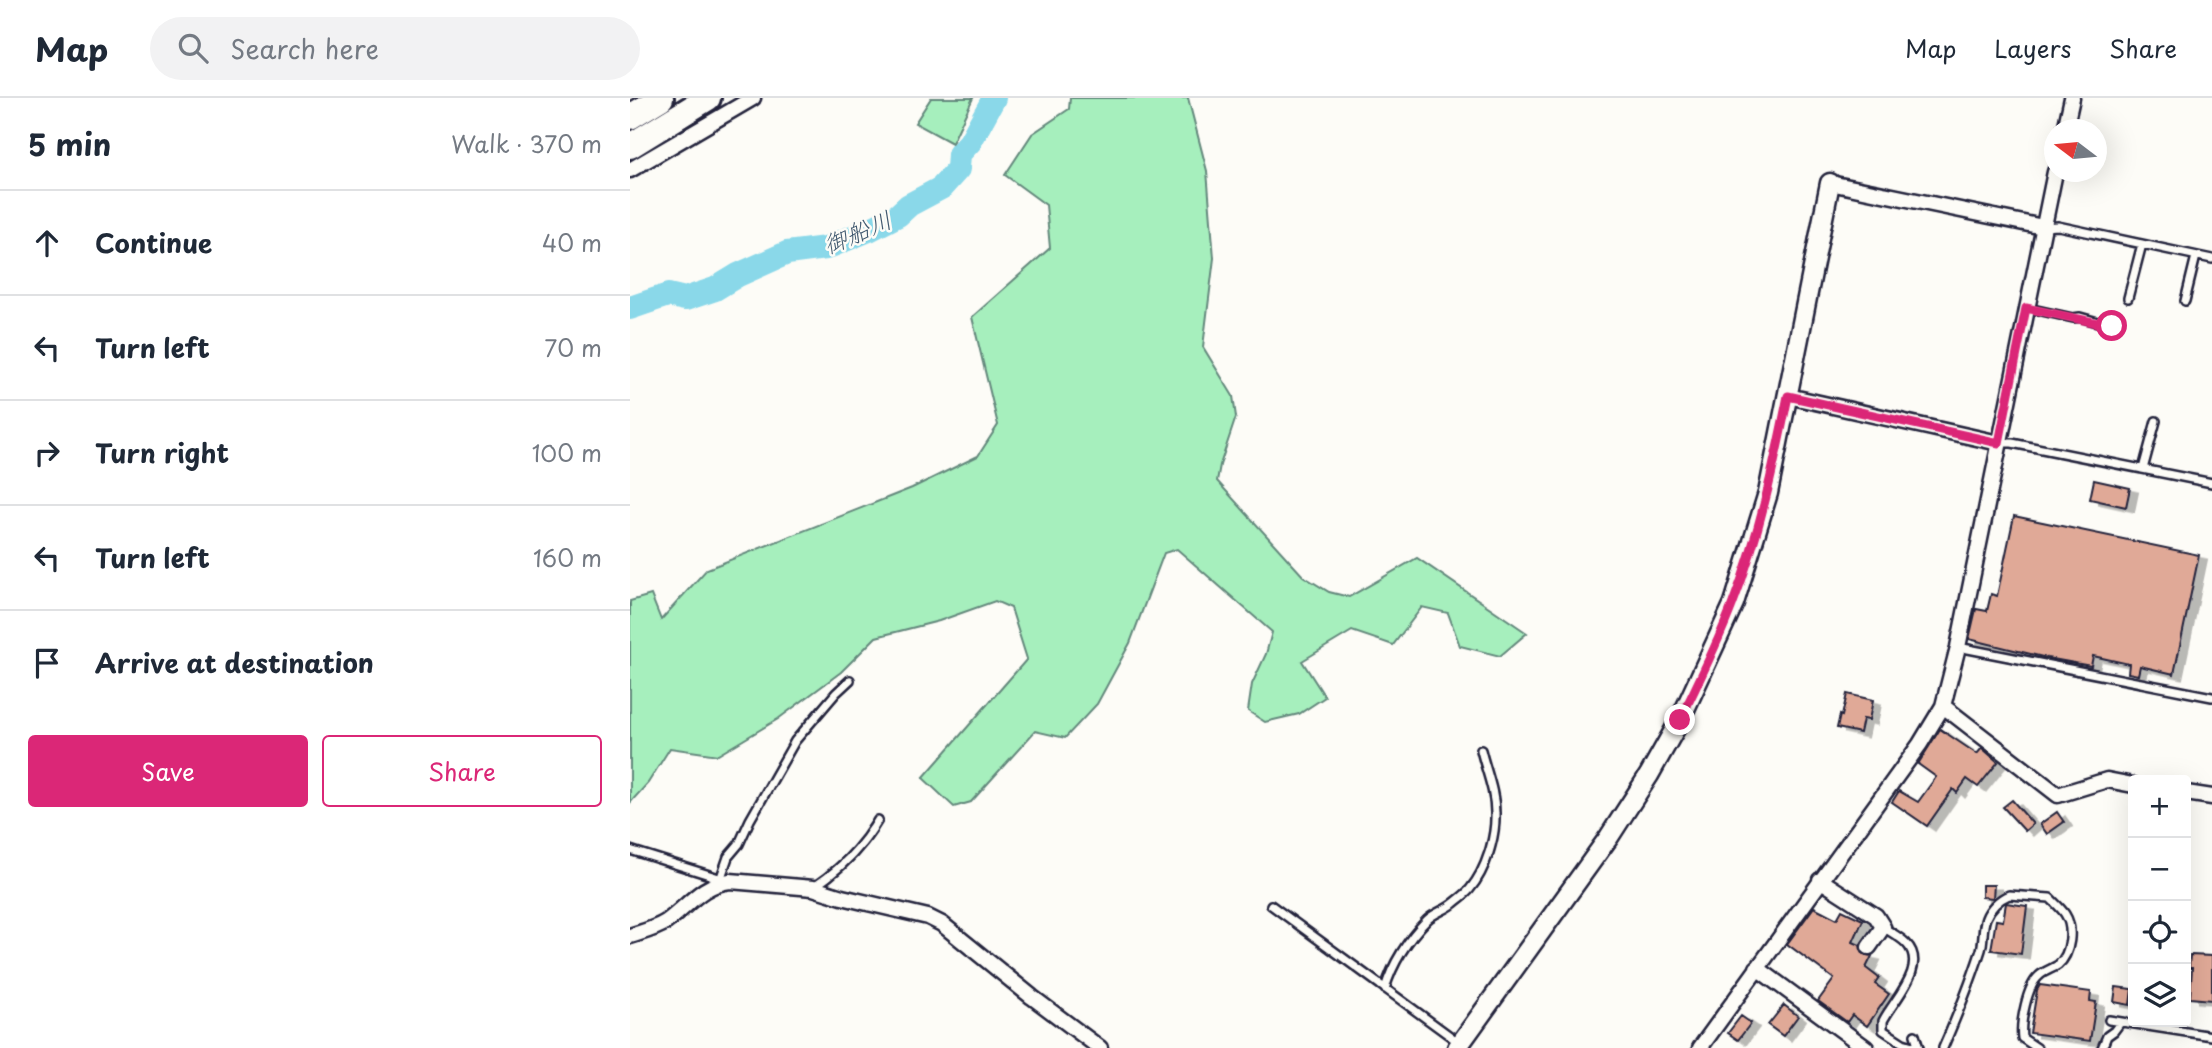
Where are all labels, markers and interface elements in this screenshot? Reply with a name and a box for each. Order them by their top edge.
search box [150,17,640,80]
text: Map [35,23,108,73]
icon: search [174,29,212,67]
text: Search here [230,29,379,68]
text: Map [1905,30,1956,66]
text: Layers [1994,30,2071,66]
text: Share [2109,30,2177,66]
north arrow [2044,119,2107,182]
text: 5 min [28,121,111,166]
text: Walk · 370 m [451,126,602,161]
water label: 御船川 [817,200,897,262]
text: Continue [95,223,212,262]
icon: ahead [28,224,66,262]
text: 40 m [542,225,602,260]
route start [2096,310,2127,341]
text: Turn left [95,328,210,367]
icon: left [28,329,66,367]
text: 70 m [544,330,602,365]
text: Turn right [95,433,229,472]
icon: right [28,434,66,472]
text: 100 m [532,435,602,470]
text: Turn left [95,538,210,577]
icon: left [28,539,66,577]
text: 160 m [533,540,602,575]
text: Arrive at destination [95,643,374,682]
icon: arrive [28,644,66,682]
route end [1664,704,1695,735]
button: Save [28,735,308,807]
button: Share [322,735,602,807]
map controls [2128,775,2191,1027]
button: + [2128,775,2191,838]
button: − [2128,838,2191,901]
button: locate [2128,901,2191,964]
button: layers [2128,964,2191,1027]

